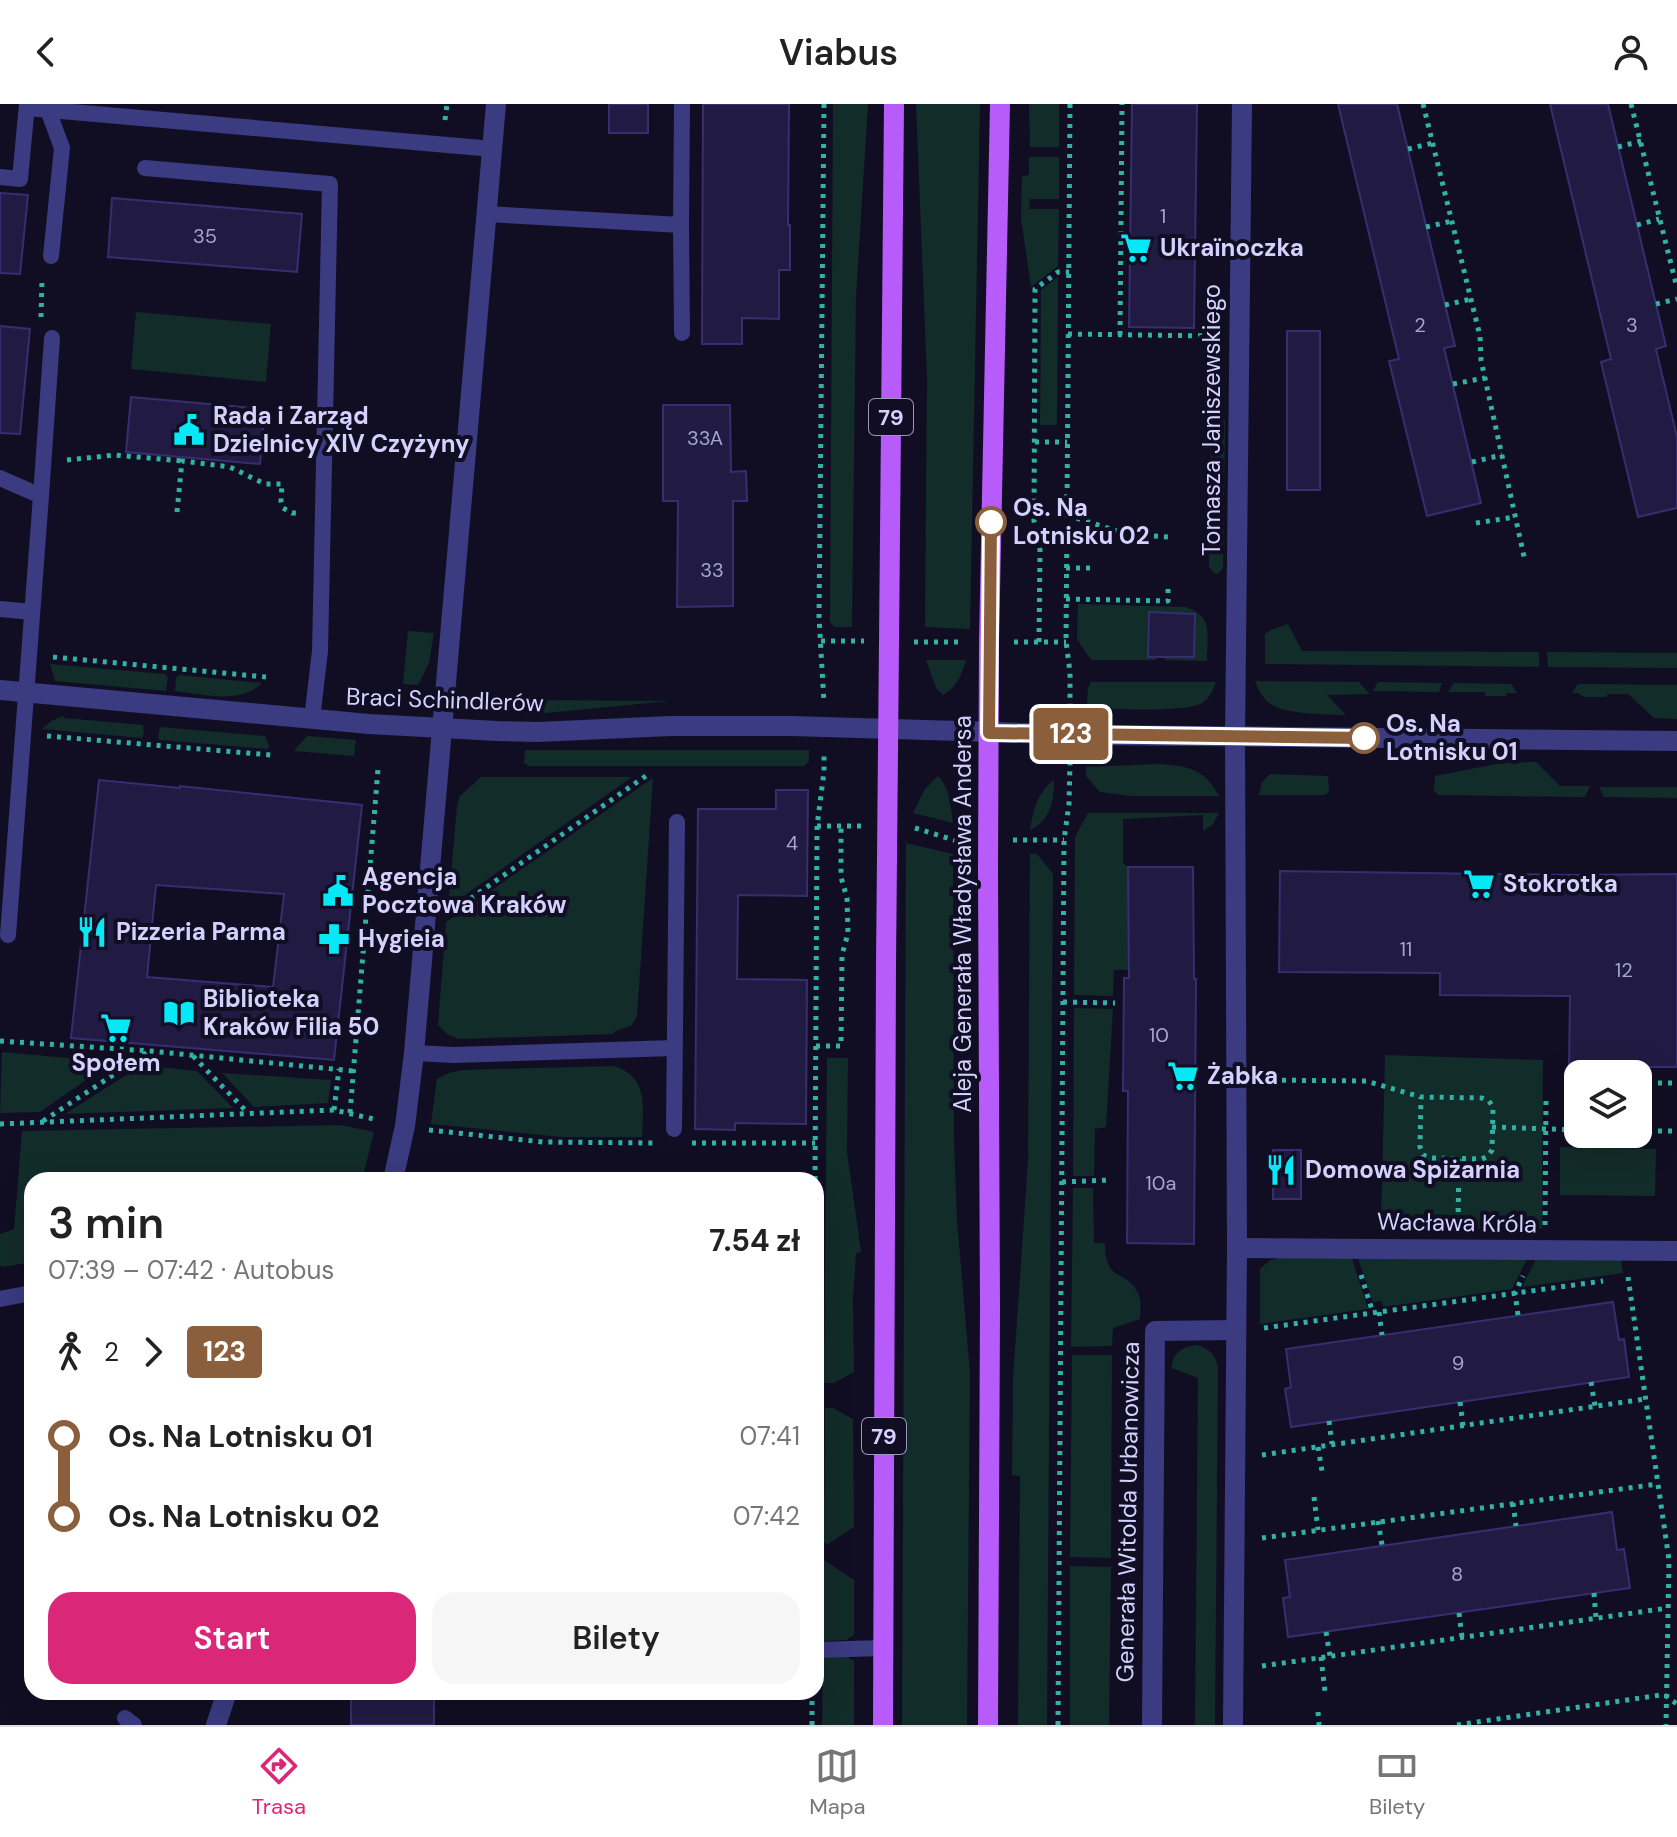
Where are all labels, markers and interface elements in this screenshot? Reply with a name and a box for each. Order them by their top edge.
text: Viabus [779,29,898,76]
icon: back [24,30,68,74]
icon: person [1609,30,1653,74]
house number: 1 [1160,203,1166,229]
house number: 35 [193,223,217,249]
supermarket icon: Ukraïnoczka [1119,231,1153,265]
place label: Ukraïnoczka [1160,232,1304,263]
street label: Tomasza Janiszewskiego [1196,284,1227,556]
house number: 2 [1414,312,1426,338]
house number: 3 [1626,312,1638,338]
road number: 79 [869,399,913,435]
place label: Rada i Zarząd Dzielnicy XIV Czyżyny [213,400,470,459]
public building icon: Rada i Zarząd Dzielnicy XIV Czyżyny [172,413,206,447]
house number: 33A [687,425,723,451]
place label: Os. Na Lotnisku 02 [1013,492,1150,551]
marker: Os. Na Lotnisku 02 [976,507,1006,537]
house number: 33 [700,557,724,583]
street label: Braci Schindlerów [346,681,544,718]
line badge: 123 [1025,708,1117,760]
place label: Os. Na Lotnisku 01 [1386,708,1517,767]
street label: Aleja Generała Władysława Andersa [947,715,978,1113]
text: 123 [1049,715,1093,752]
marker: Os. Na Lotnisku 01 [1349,723,1379,753]
house number: 4 [786,830,798,856]
place label: Agencja Pocztowa Kraków [362,861,567,920]
supermarket icon: Stokrotka [1462,867,1496,901]
place label: Stokrotka [1503,868,1618,899]
public building icon: Agencja Pocztowa Kraków [321,874,355,908]
restaurant icon: Pizzeria Parma [75,915,109,949]
place label: Pizzeria Parma [116,916,286,947]
pharmacy icon: Hygieia [317,922,351,956]
place label: Hygieia [358,923,445,954]
house number: 11 [1400,936,1412,962]
house number: 12 [1615,957,1633,983]
place label: Biblioteka Kraków Filia 50 [203,983,379,1042]
library icon: Biblioteka Kraków Filia 50 [162,996,196,1030]
supermarket icon: Społem [99,1011,133,1045]
house number: 10 [1149,1022,1169,1048]
place label: Społem [72,1047,160,1078]
supermarket icon: Żabka [1166,1059,1200,1093]
place label: Żabka [1207,1060,1278,1091]
map controls [1564,1060,1652,1148]
button: layers [1564,1060,1652,1148]
restaurant icon: Domowa Spiżarnia [1264,1153,1298,1187]
place label: Domowa Spiżarnia [1305,1154,1520,1185]
house number: 10a [1146,1170,1176,1196]
text: 3 min [48,1194,164,1252]
street label: Wacława Króla [1377,1206,1537,1239]
text: 7.54 zł [709,1221,800,1260]
text: 07:39 – 07:42 · Autobus [48,1253,334,1287]
icon: walk [48,1330,92,1374]
icon: forward [131,1330,175,1374]
text: 123 [203,1333,246,1370]
text: 2 [104,1335,119,1369]
street label: Generała Witolda Urbanowicza [1109,1341,1146,1683]
house number: 9 [1452,1350,1464,1376]
text: Os. Na Lotnisku 01 [108,1417,373,1456]
road number: 79 [862,1418,906,1454]
text: 07:41 [740,1419,800,1453]
text: Os. Na Lotnisku 02 [108,1497,379,1536]
text: 07:42 [733,1499,800,1533]
house number: 8 [1451,1561,1463,1587]
button: Start [48,1592,416,1684]
button: Bilety [432,1592,800,1684]
tab: Trasa [252,1744,306,1821]
tab: Mapa [809,1744,866,1821]
tab: Bilety [1369,1744,1425,1821]

